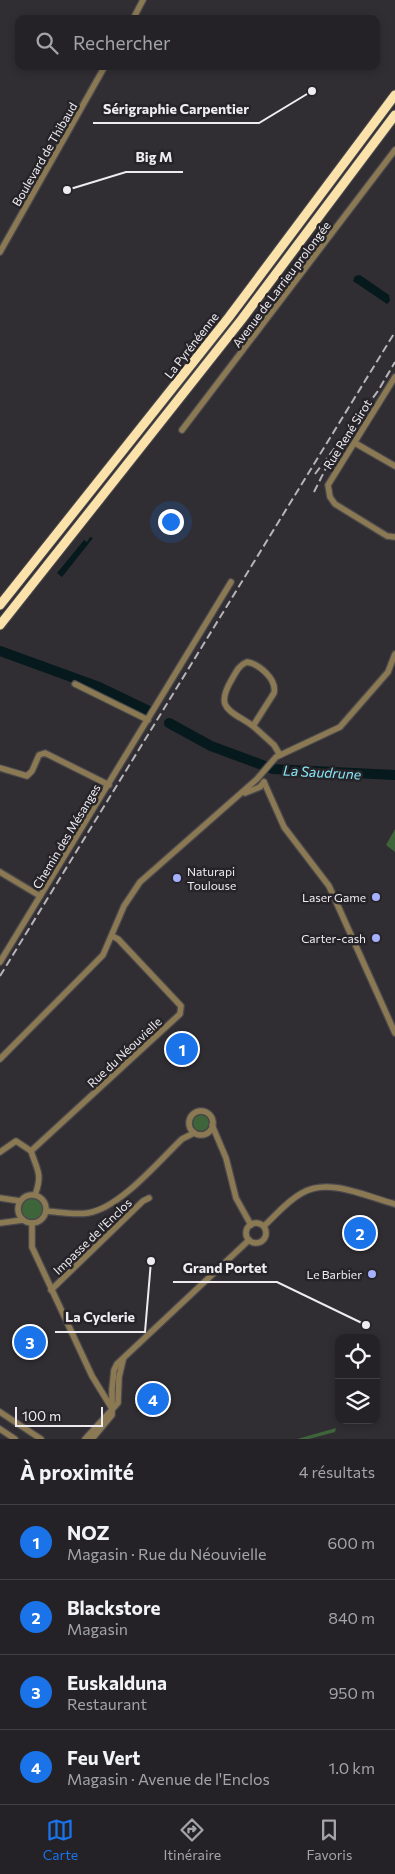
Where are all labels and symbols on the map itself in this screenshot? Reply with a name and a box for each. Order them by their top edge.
callout: Sérigraphie Carpentier [93,94,259,123]
street label: Boulevard de Thibaud [9,100,79,208]
text: Sérigraphie Carpentier [103,100,249,117]
callout: Big M [126,143,183,172]
text: Big M [135,148,173,165]
street label: Avenue de Larrieu prolongée [229,218,333,350]
street label: La Pyrénéenne [161,309,221,381]
street label: Rue René Sirot [320,397,374,471]
your location [158,509,184,535]
water label: La Saudrune [282,761,362,783]
street label: Chemin des Mésanges [29,781,103,891]
place label: Naturapi Toulouse [187,864,236,892]
marker: Naturapi Toulouse [171,872,183,884]
place label: Laser Game [302,890,366,904]
marker: Laser Game [370,891,382,903]
place label: Carter-cash [301,931,366,945]
marker: Carter-cash [370,932,382,944]
street label: Rue du Néouvielle [84,1014,164,1090]
pin: 1 [166,1030,198,1068]
street label: Impasse de l'Enclos [50,1195,134,1277]
pin: 2 [344,1214,376,1252]
callout: Grand Portet [173,1253,277,1282]
text: Grand Portet [183,1259,267,1276]
place label: Le Barbier [306,1267,362,1281]
marker: Le Barbier [366,1268,378,1280]
callout: La Cyclerie [55,1303,145,1332]
text: La Cyclerie [65,1308,135,1325]
pin: 3 [14,1323,46,1361]
pin: 4 [137,1380,169,1418]
scale bar [15,1404,102,1427]

